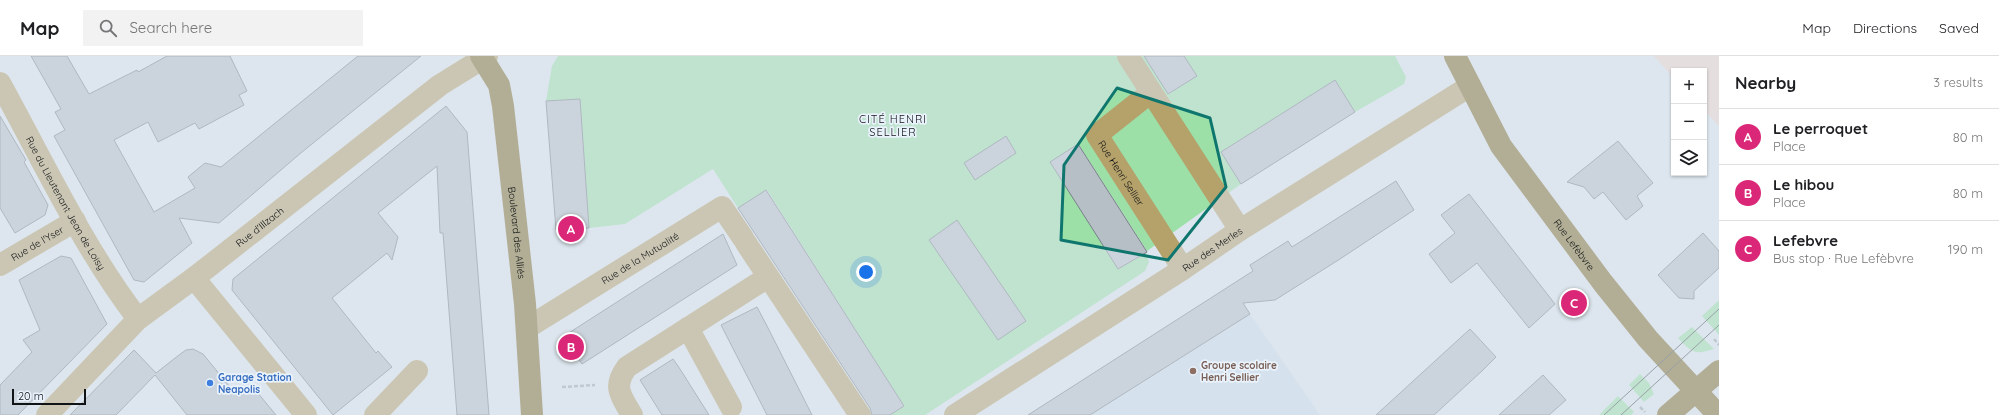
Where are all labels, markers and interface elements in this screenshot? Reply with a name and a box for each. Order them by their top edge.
search box [83,10,363,46]
text: Map [20,16,59,40]
icon: search [97,17,119,39]
text: Search here [129,18,212,37]
text: Map [1802,19,1831,37]
text: Directions [1853,19,1917,37]
text: Saved [1939,19,1979,37]
map controls [1671,68,1707,176]
button: + [1671,68,1707,104]
text: Nearby [1735,72,1796,93]
text: 3 results [1933,74,1983,90]
button: − [1671,104,1707,140]
district label: CITÉ HENRI SELLIER [859,112,927,139]
text: Le perroquet [1773,119,1868,138]
text: A [1744,129,1752,145]
text: 80 m [1953,129,1983,145]
street label: Rue du Lieutenant Jean de Loisy [23,134,109,272]
street label: Rue Henri Sellier [1095,138,1147,208]
text: Place [1773,138,1806,154]
button: layers [1671,140,1707,176]
text: Le hibou [1773,175,1834,194]
text: B [1744,185,1752,201]
text: 80 m [1953,185,1983,201]
street label: Boulevard des Alliés [506,186,529,280]
text: Place [1773,194,1806,210]
street label: Rue d'Illzach [233,204,286,249]
pin: A [558,214,584,244]
street label: Rue Lefèbvre [1551,216,1598,273]
street label: Rue de l'Yser [8,223,66,264]
street label: Rue des Merles [1179,224,1245,274]
street label: Rue de la Mutualité [599,229,681,287]
text: Lefebvre [1773,231,1838,250]
text: C [1744,241,1752,257]
text: 190 m [1948,241,1983,257]
text: Bus stop · Rue Lefèbvre [1773,250,1914,266]
your location [856,262,876,282]
pin: C [1561,288,1587,318]
pin: B [558,332,584,362]
place label: Groupe scolaire Henri Sellier [1201,359,1277,384]
marker: Groupe scolaire Henri Sellier [1188,366,1198,376]
place label: Garage Station Neapolis [218,371,292,396]
marker: Garage Station Neapolis [205,378,215,388]
scale bar [12,387,86,406]
text: 20 m [18,389,44,403]

